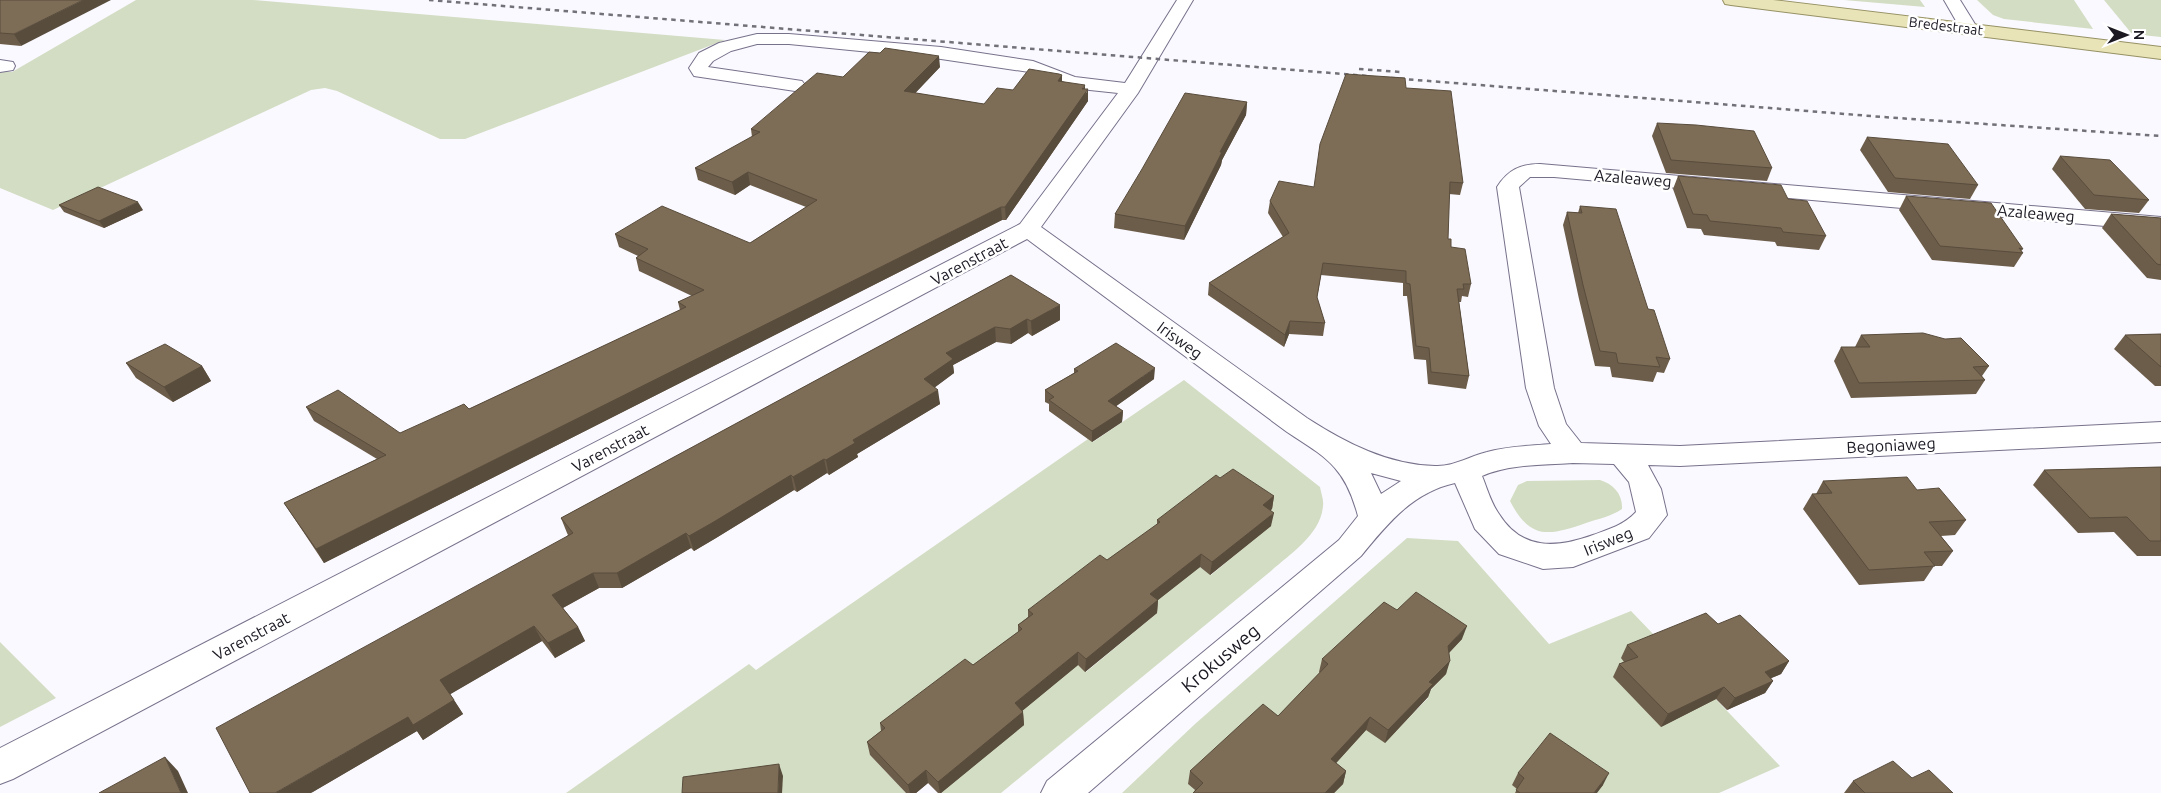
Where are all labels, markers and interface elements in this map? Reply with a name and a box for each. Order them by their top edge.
north arrow [2101,10,2151,60]
street label: Bredestraat [1908,14,1984,39]
text: N [2131,30,2147,40]
street label: Azaleaweg [1593,166,1673,190]
street label: Azaleaweg [1996,201,2076,225]
street label: Varenstraat [928,233,1011,289]
street label: Irisweg [1154,318,1206,362]
street label: Varenstraat [569,420,652,476]
street label: Begoniaweg [1846,434,1936,456]
street label: Irisweg [1581,523,1635,559]
street label: Varenstraat [210,608,293,664]
street label: Krokusweg [1177,619,1263,697]

